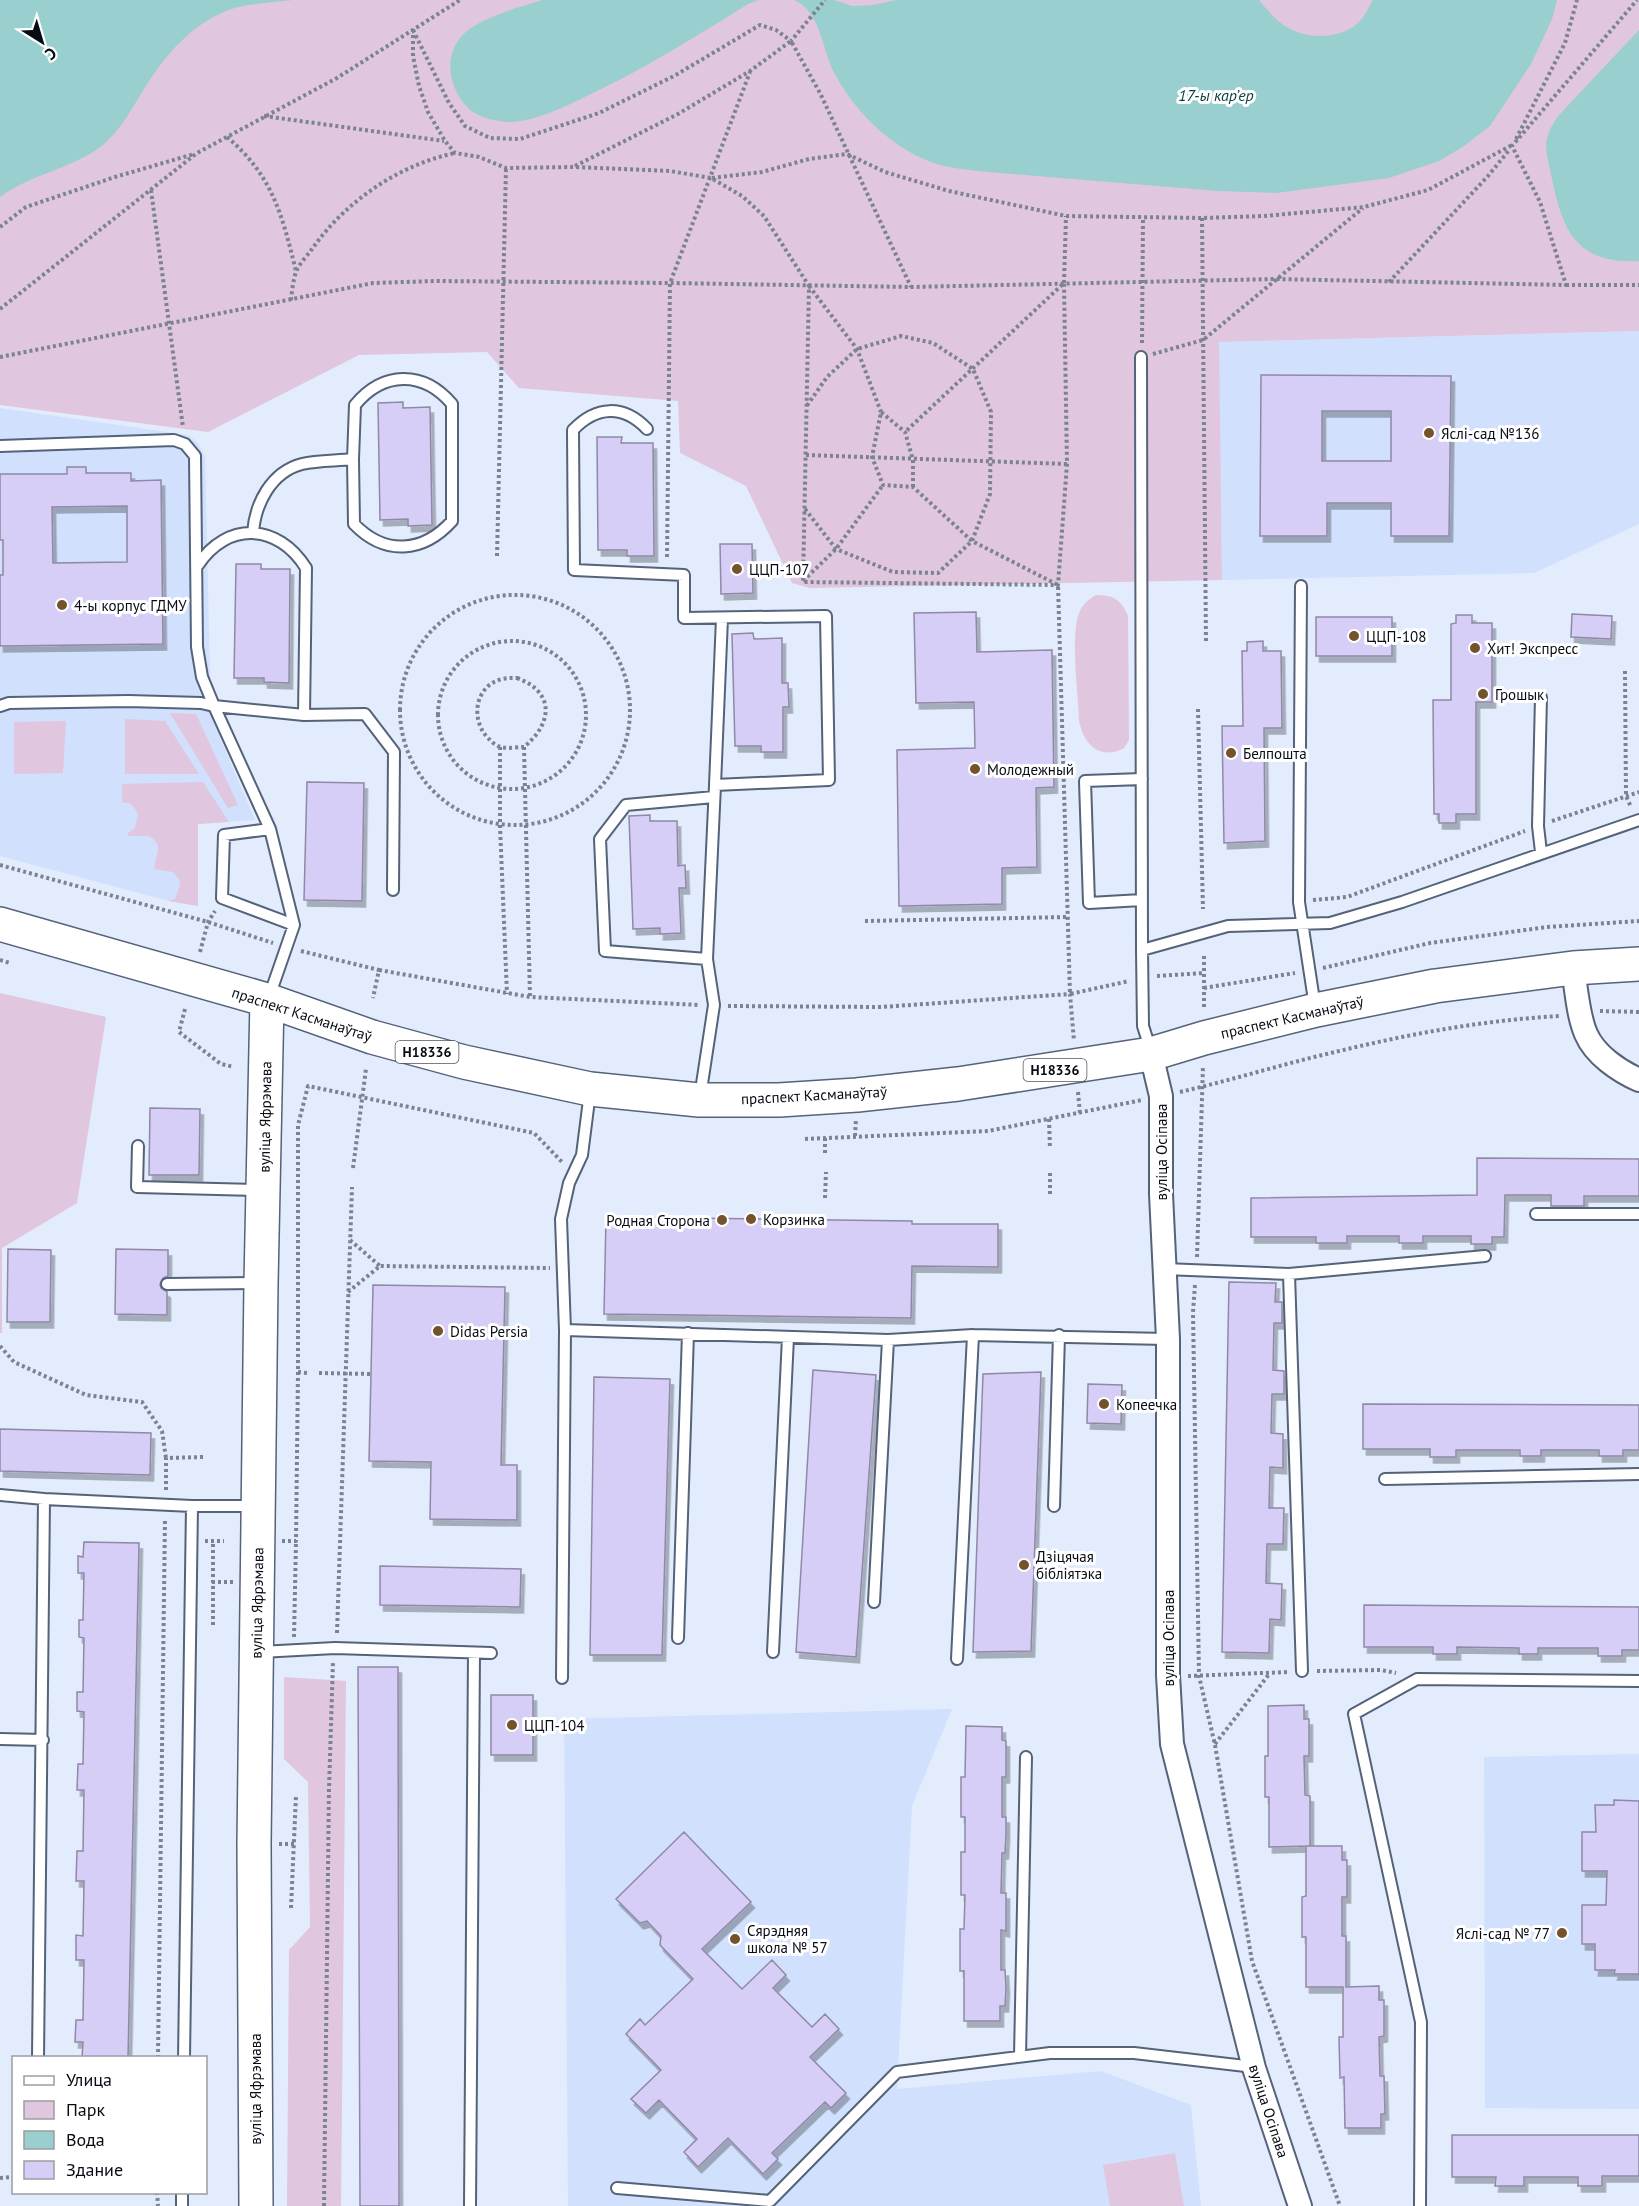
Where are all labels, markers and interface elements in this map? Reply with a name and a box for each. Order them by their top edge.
north arrow [12,12,72,72]
text: С [41,43,61,65]
water label: 17-ы кар’ер [1178,85,1254,105]
place label: Яслі-сад №136 [1441,424,1539,443]
marker: Яслі-сад №136 [1422,426,1436,440]
place label: ЦЦП-107 [749,560,809,579]
marker: ЦЦП-107 [730,562,744,576]
place label: 4-ы корпус ГДМУ [74,596,187,615]
marker: 4-ы корпус ГДМУ [55,598,69,612]
place label: ЦЦП-108 [1366,627,1426,646]
marker: ЦЦП-108 [1347,629,1361,643]
place label: Хит! Экспресс [1487,639,1578,658]
marker: Хит! Экспресс [1468,641,1482,655]
place label: Грошык [1495,685,1545,704]
marker: Грошык [1476,687,1490,701]
place label: Белпошта [1243,744,1307,763]
marker: Белпошта [1224,746,1238,760]
place label: Молодежный [987,760,1074,779]
marker: Молодежный [968,762,982,776]
street label: праспект Касманаўтаў [230,982,374,1046]
street label: праспект Касманаўтаў [1219,991,1365,1043]
road number: Н18336 [396,1041,458,1063]
road number: Н18336 [1024,1059,1086,1081]
street label: вуліца Яфрэмава [255,1061,275,1173]
street label: праспект Касманаўтаў [741,1082,887,1108]
street label: вуліца Осіпава [1152,1104,1171,1200]
place label: Корзинка [763,1210,825,1229]
place label: Родная Сторона [606,1211,710,1230]
marker: Корзинка [744,1212,758,1226]
marker: Родная Сторона [715,1213,729,1227]
place label: Didas Persia [450,1322,528,1341]
marker: Didas Persia [431,1324,445,1338]
place label: Копеечка [1116,1395,1177,1414]
marker: Копеечка [1097,1397,1111,1411]
street label: вуліца Яфрэмава [247,1547,267,1659]
place label: Дзіцячая бібліятэка [1036,1547,1102,1583]
marker: Дзіцячая бібліятэка [1017,1558,1031,1572]
street label: вуліца Осіпава [1159,1590,1178,1686]
place label: ЦЦП-104 [524,1716,584,1735]
marker: ЦЦП-104 [505,1718,519,1732]
place label: Сярэдняя школа № 57 [747,1921,828,1957]
place label: Яслі-сад № 77 [1456,1924,1550,1943]
marker: Яслі-сад № 77 [1555,1926,1569,1940]
marker: Сярэдняя школа № 57 [728,1932,742,1946]
street label: вуліца Яфрэмава [246,2033,265,2145]
legend [12,2056,207,2194]
street label: вуліца Осіпава [1245,2062,1293,2160]
text: Улица [66,2068,112,2091]
text: Парк [66,2098,106,2121]
text: Вода [66,2128,105,2151]
text: Здание [66,2158,123,2181]

